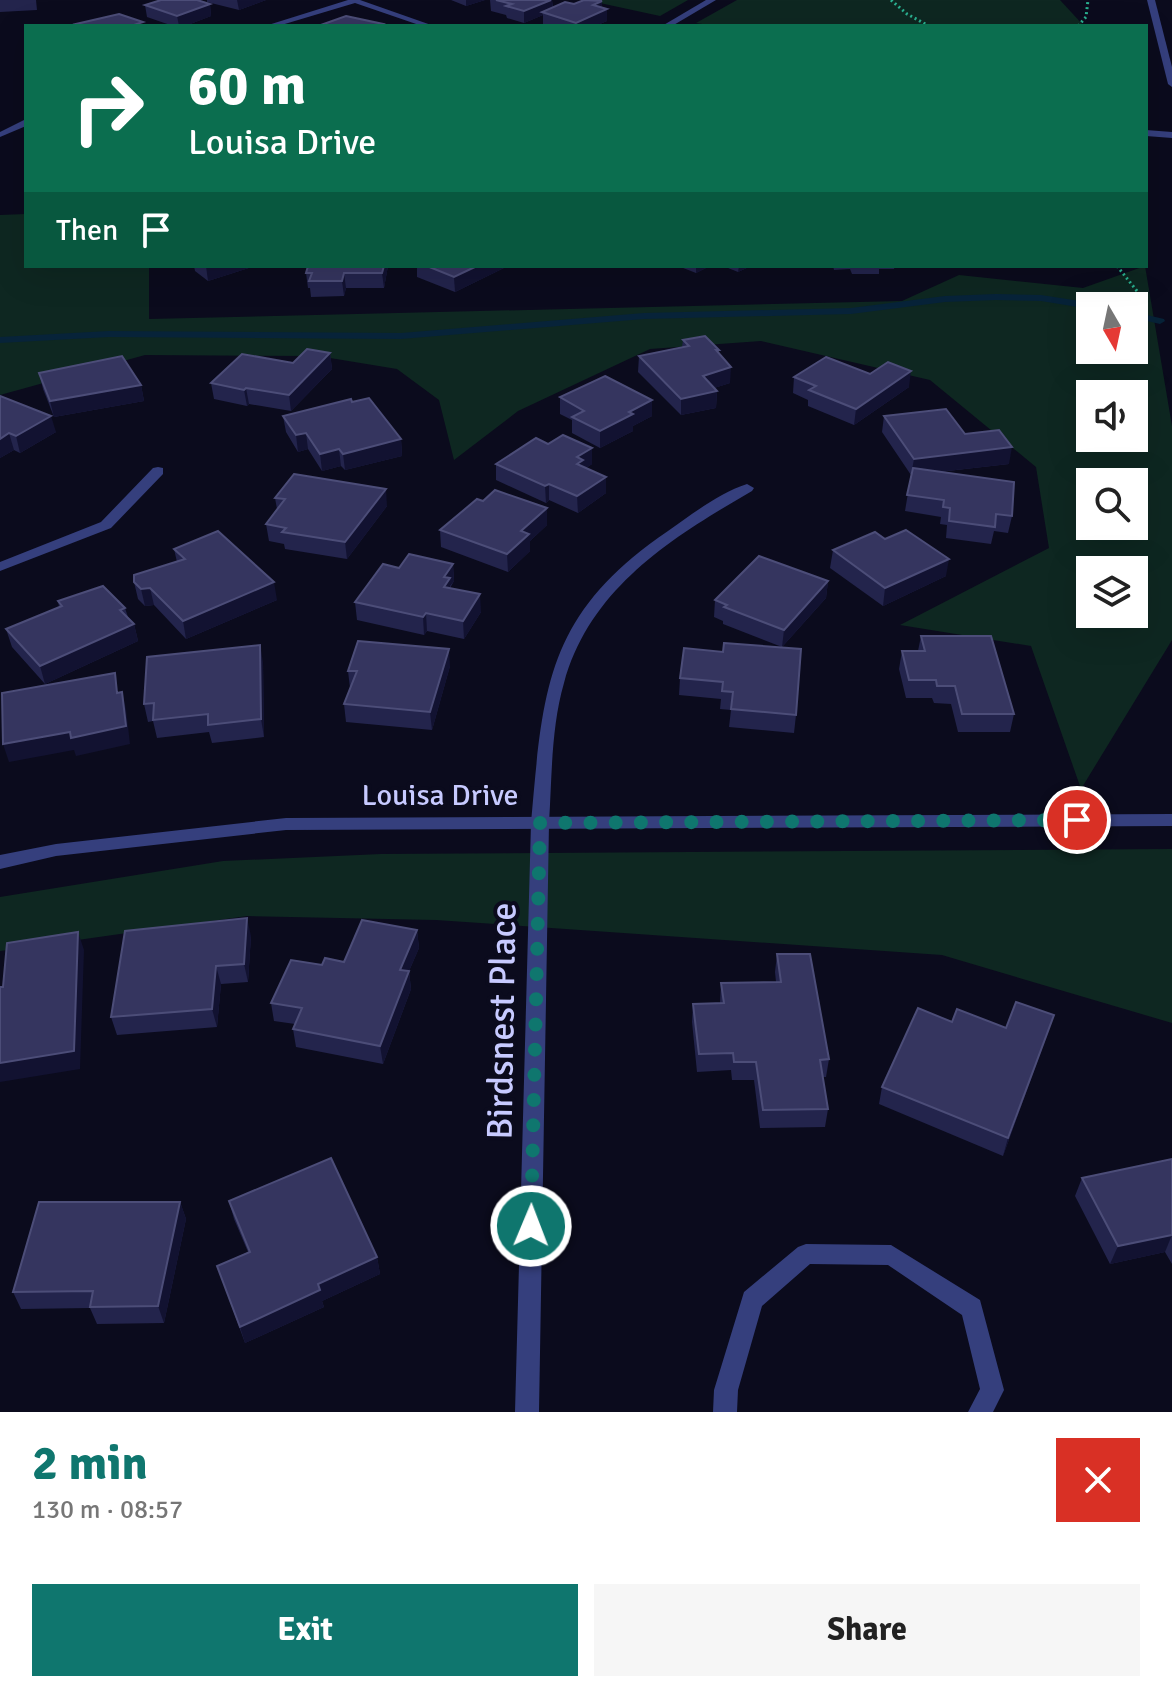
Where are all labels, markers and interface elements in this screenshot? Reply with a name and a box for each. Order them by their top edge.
text: 60 m [188,51,306,120]
icon: right [56,56,160,160]
text: Louisa Drive [188,120,376,165]
icon: arrive [134,208,178,252]
text: Then [56,212,118,249]
north arrow [1076,292,1148,364]
map controls [1076,292,1148,628]
button: sound [1076,380,1148,452]
button: search [1076,468,1148,540]
button: layers [1076,556,1148,628]
street label: Louisa Drive [362,777,518,814]
pin [1043,786,1111,854]
icon: arrive [1055,798,1099,842]
street label: Birdsnest Place [477,902,527,1140]
position arrow [489,1184,573,1268]
text: 2 min [32,1434,148,1493]
button: close [1056,1438,1140,1522]
text: 130 m · 08:57 [32,1494,183,1526]
button: Exit [32,1584,578,1676]
button: Share [594,1584,1140,1676]

